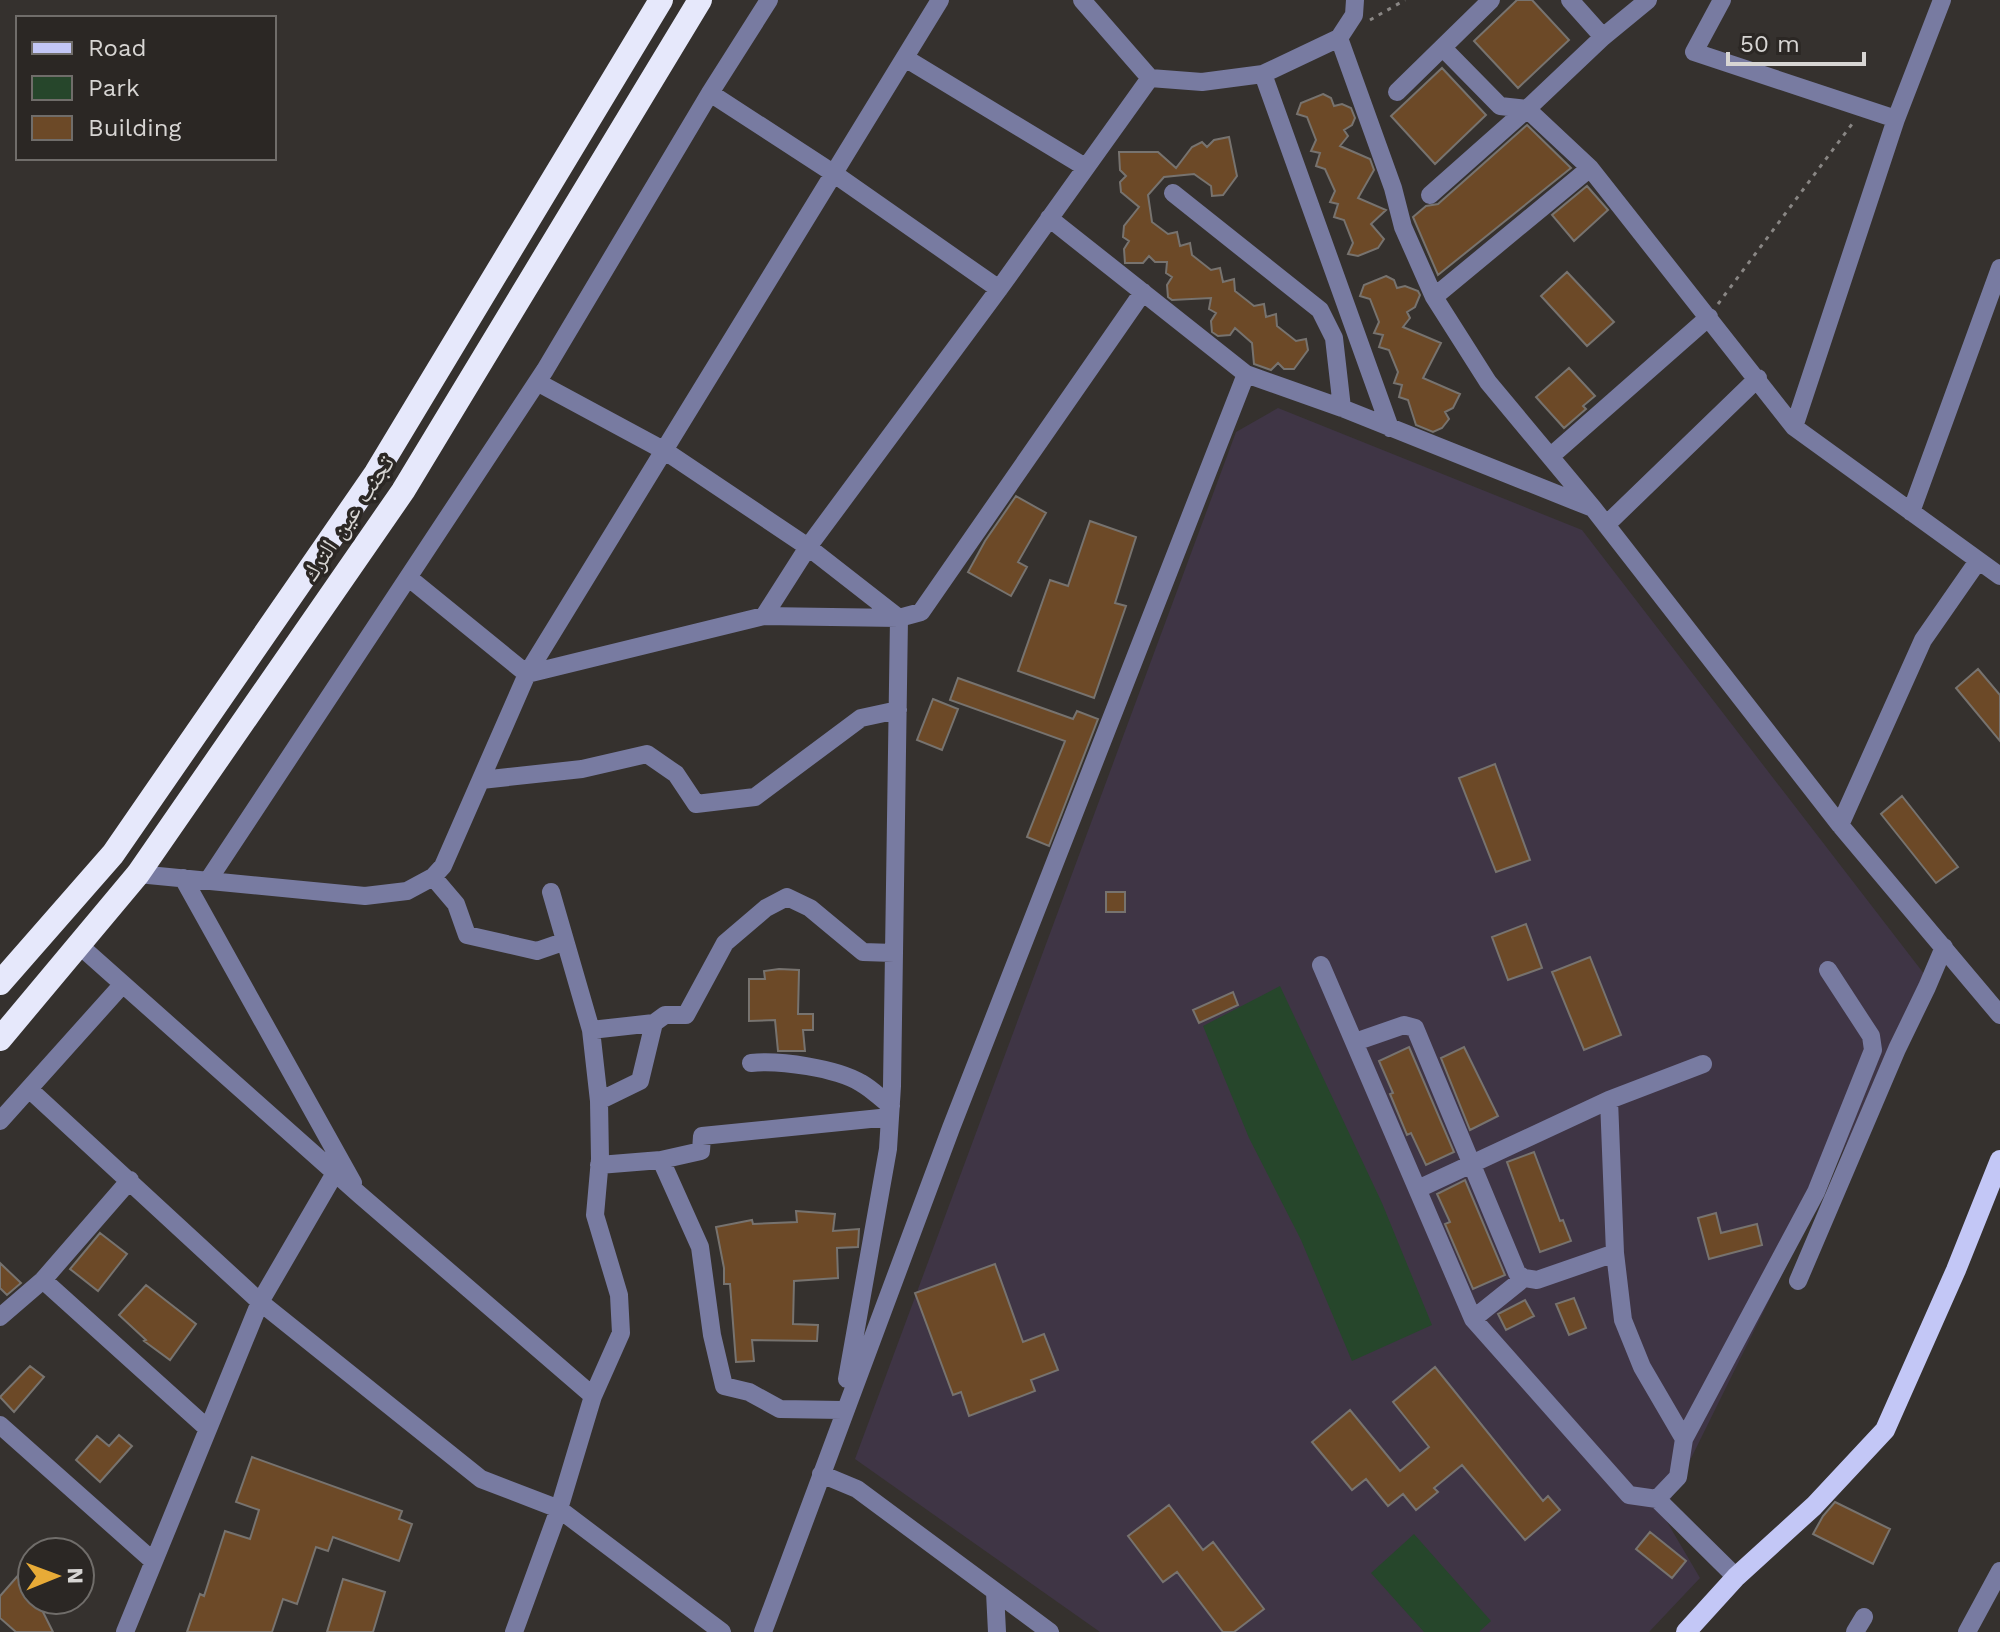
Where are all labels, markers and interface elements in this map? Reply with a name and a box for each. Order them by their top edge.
legend [16,16,276,160]
scale bar [1728,16,1864,66]
text: 50 m [1740,30,1800,58]
text: Road [88,34,147,62]
text: Park [88,74,140,102]
text: Building [88,114,181,142]
street label: تجنب عين الترك [296,450,400,586]
north arrow [16,1536,96,1616]
text: N [63,1567,88,1584]

